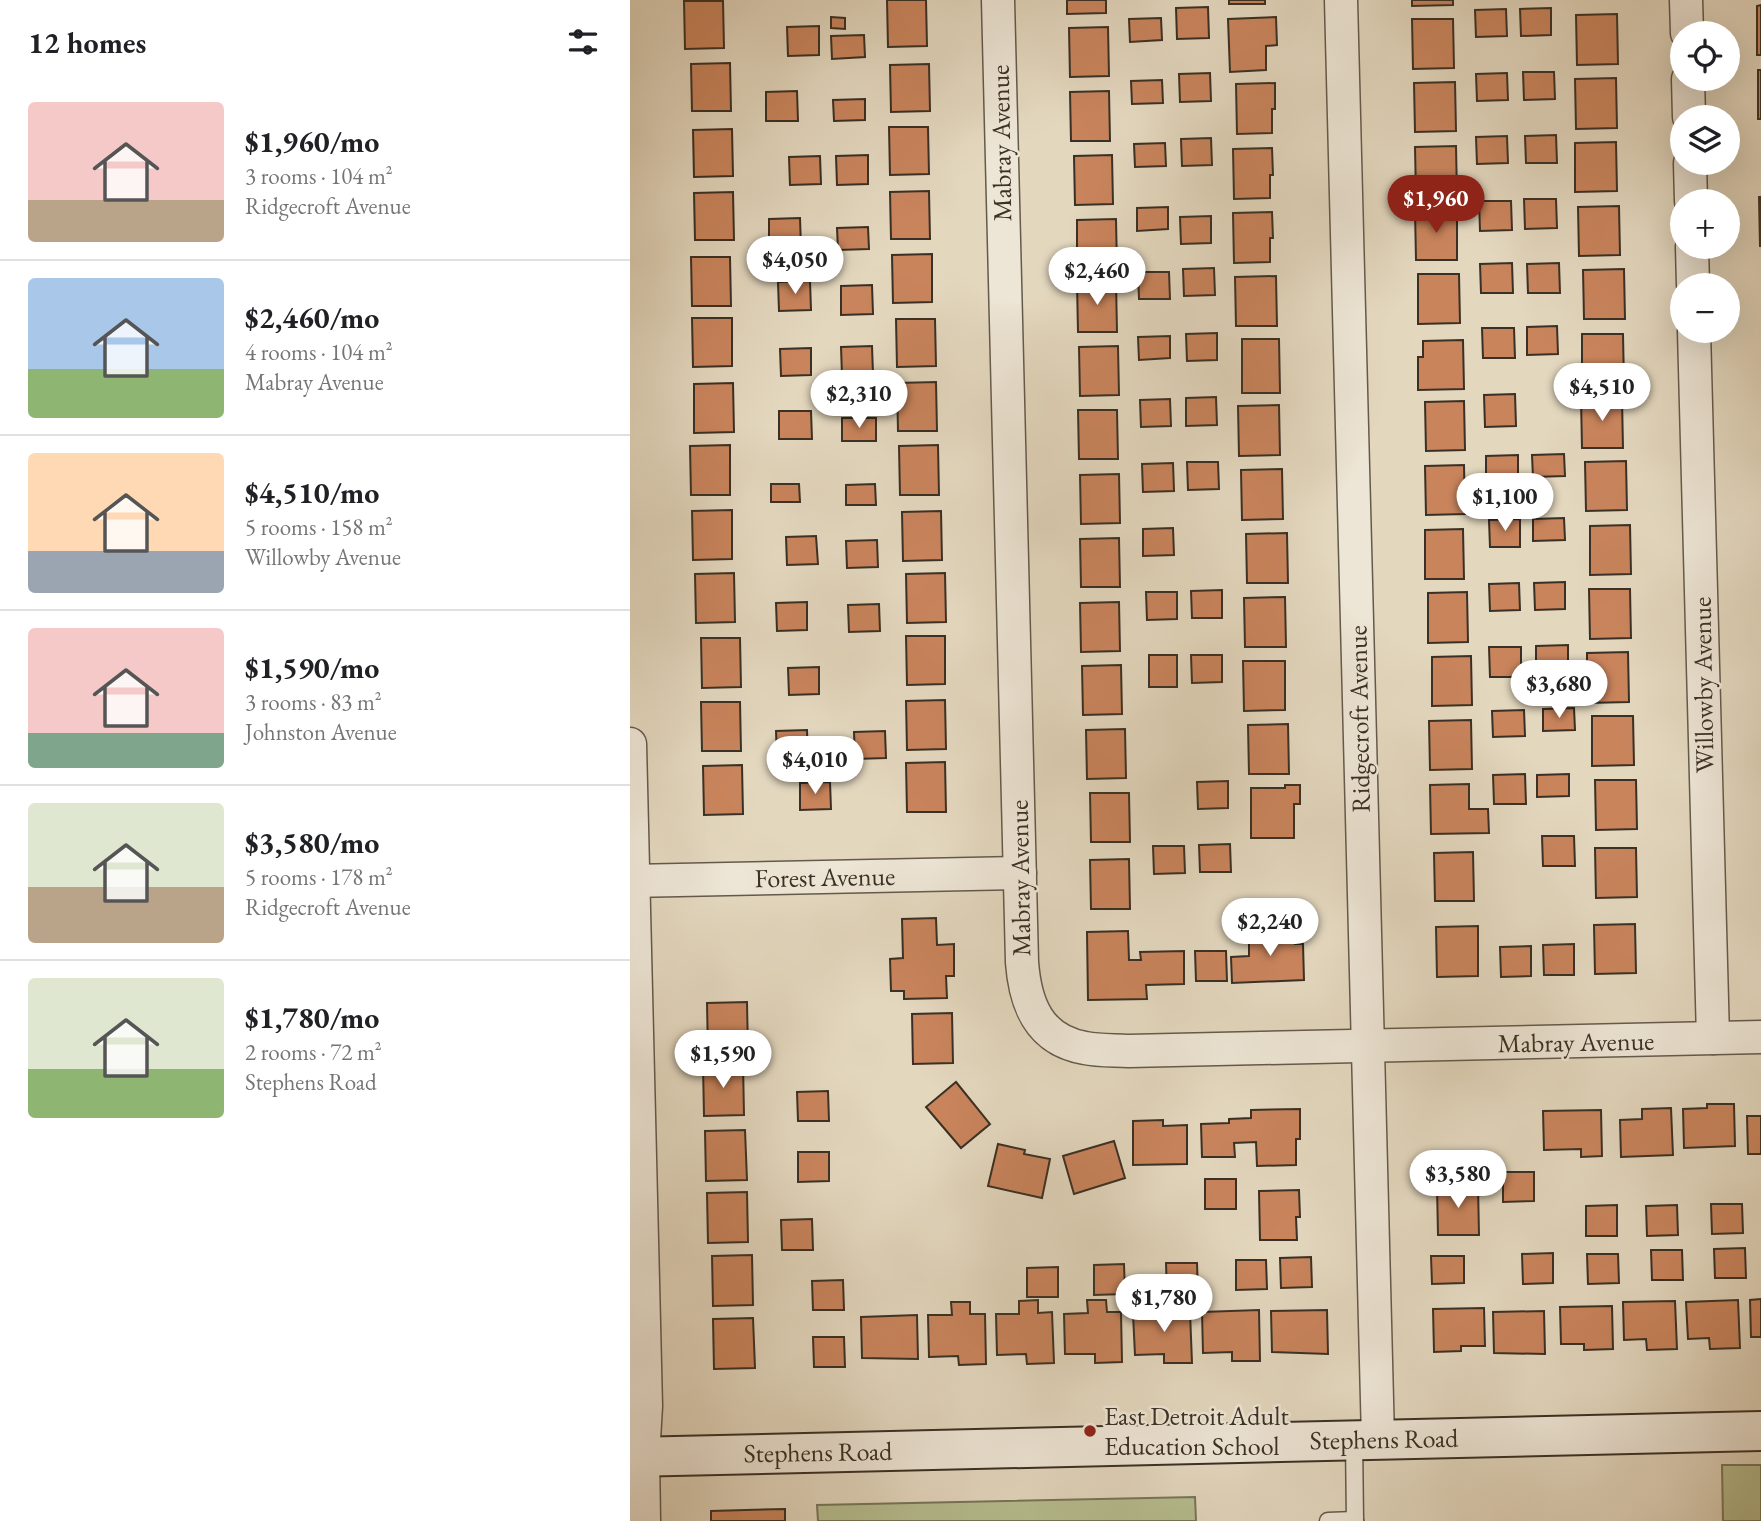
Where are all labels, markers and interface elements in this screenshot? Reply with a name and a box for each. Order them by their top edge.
map controls [1670,21,1740,343]
button: locate [1670,21,1740,91]
text: 12 homes [28,23,146,62]
icon: filters [564,23,602,61]
street label: Mabray Avenue [983,64,1019,222]
button: layers [1670,105,1740,175]
text: $1,960/mo [245,122,379,161]
icon: home [84,130,168,214]
text: 3 rooms · 104 m² [245,161,393,191]
pin: $1,960 [1379,176,1493,235]
text: $1,960 [1404,183,1468,213]
button: + [1670,189,1740,259]
text: Ridgecroft Avenue [245,191,411,221]
pin: $4,050 [738,236,852,296]
text: $4,050 [763,244,827,274]
pin: $2,460 [1040,247,1154,307]
text: $2,460 [1065,255,1129,285]
button: − [1670,273,1740,343]
text: $2,460/mo [245,298,379,337]
icon: home [84,306,168,390]
text: 4 rooms · 104 m² [245,337,393,367]
pin: $4,510 [1545,364,1659,423]
text: Mabray Avenue [245,367,384,397]
pin: $2,310 [802,370,916,430]
text: $4,510 [1570,371,1634,401]
text: $2,310 [827,378,891,408]
text: $4,510/mo [245,473,379,512]
pin: $1,100 [1448,474,1562,533]
icon: home [84,481,168,565]
text: $1,100 [1473,481,1537,511]
text: 5 rooms · 158 m² [245,512,393,542]
text: Willowby Avenue [245,542,401,572]
street label: Willowby Avenue [1684,597,1722,773]
street label: Ridgecroft Avenue [1340,625,1378,813]
text: $1,590/mo [245,648,379,687]
icon: home [84,656,168,740]
pin: $3,680 [1502,660,1616,720]
text: $3,680 [1527,668,1591,698]
text: 3 rooms · 83 m² [245,687,382,717]
text: Johnston Avenue [245,717,397,747]
pin: $4,010 [758,736,872,796]
text: $4,010 [783,744,847,774]
street label: Mabray Avenue [1002,799,1038,957]
text: $3,580/mo [245,823,379,862]
icon: home [84,831,168,915]
street label: Forest Avenue [754,859,896,895]
text: 5 rooms · 178 m² [245,862,393,892]
text: Ridgecroft Avenue [245,892,411,922]
pin: $2,240 [1213,898,1327,958]
text: $2,240 [1238,906,1302,936]
text: $1,780/mo [245,998,379,1037]
icon: home [84,1006,168,1090]
street label: Mabray Avenue [1497,1024,1655,1060]
pin: $1,590 [666,1030,780,1090]
text: 2 rooms · 72 m² [245,1037,382,1067]
text: $1,590 [691,1038,755,1068]
text: Stephens Road [245,1067,377,1097]
pin: $3,580 [1401,1150,1515,1210]
text: $3,580 [1426,1158,1490,1188]
pin: $1,780 [1107,1274,1221,1334]
text: $1,780 [1132,1282,1196,1312]
place label: East Detroit Adult Education School [1104,1399,1289,1463]
street label: Stephens Road [1309,1421,1460,1457]
marker: East Detroit Adult Education School [1082,1423,1098,1439]
street label: Stephens Road [743,1434,894,1470]

